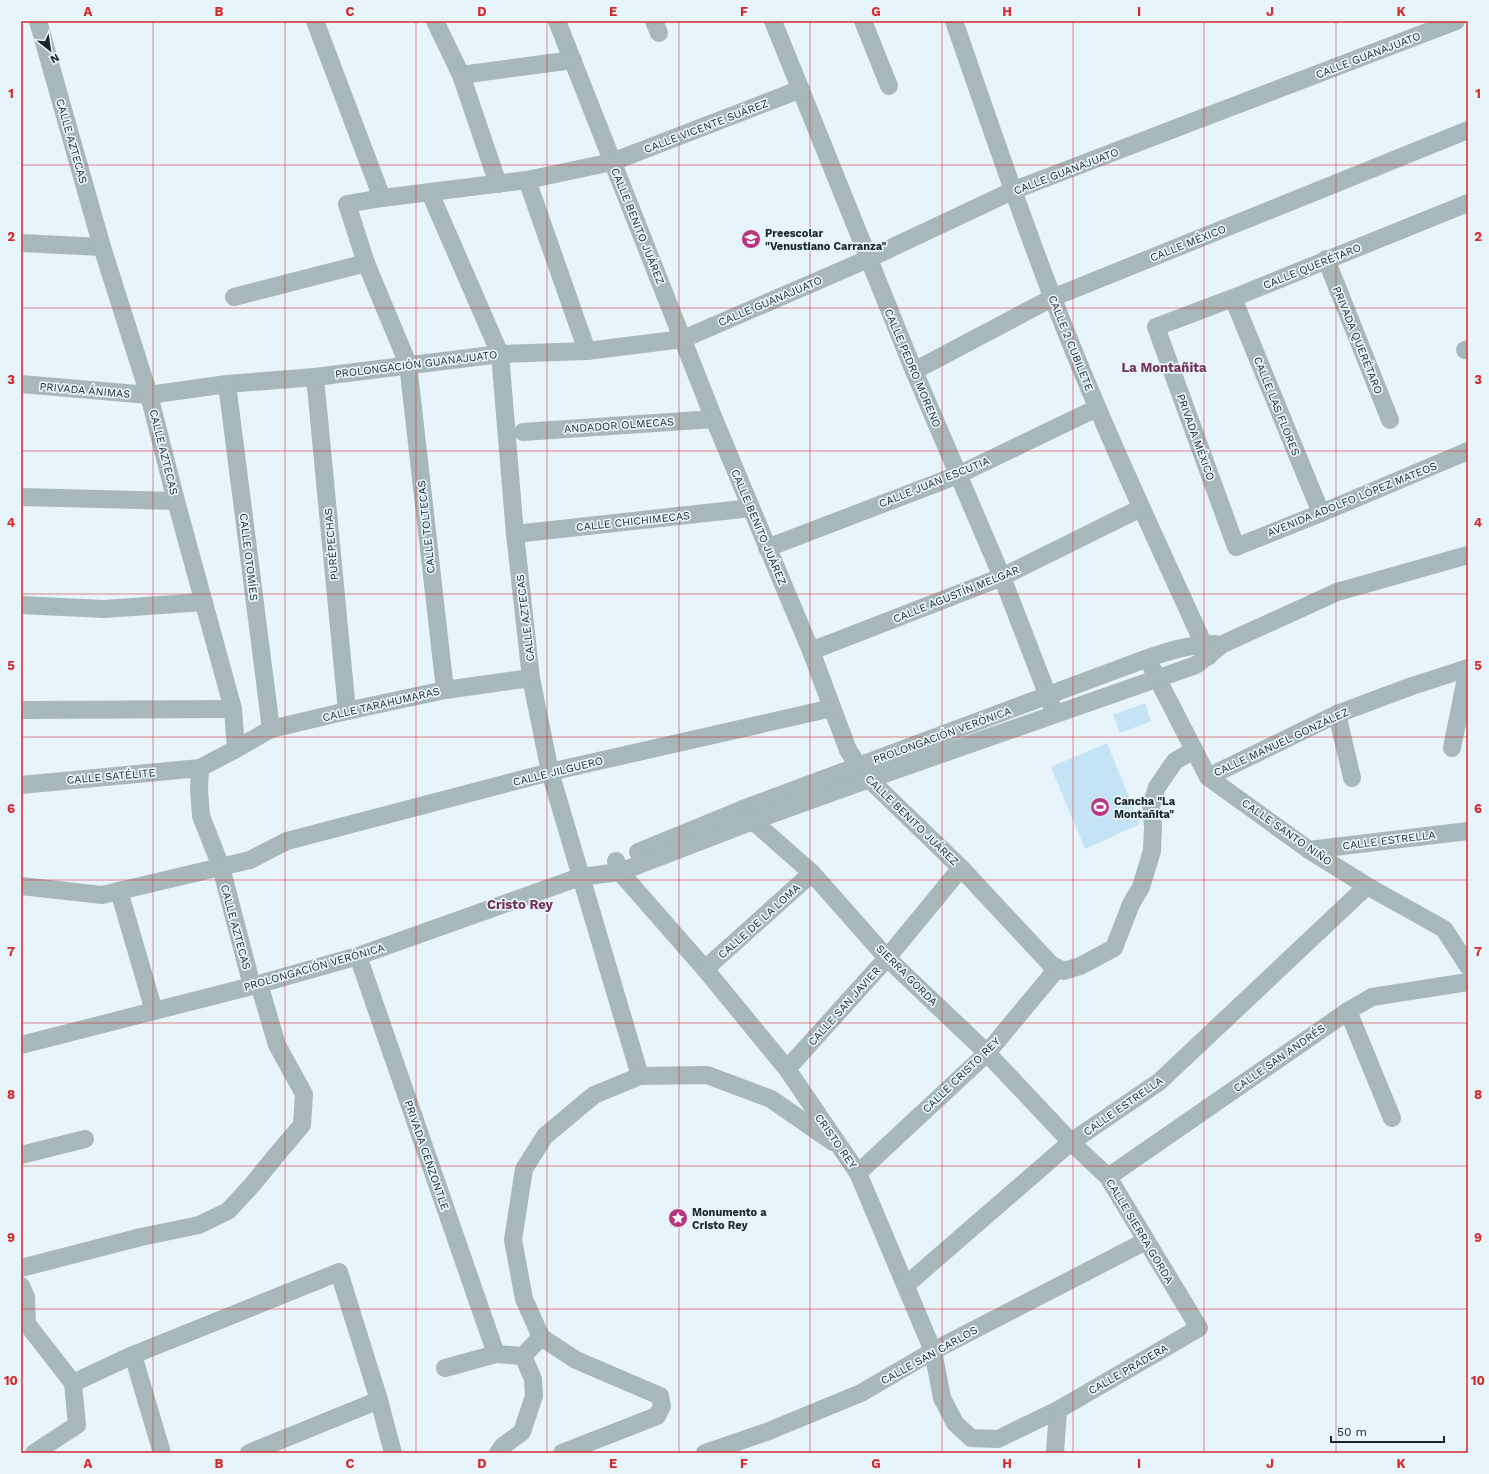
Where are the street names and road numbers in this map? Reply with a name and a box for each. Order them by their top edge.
street label: CALLE GUANAJUATO [1314,29,1423,82]
street label: CALLE VICENTE SUÁREZ [642,96,770,156]
street label: CALLE AZTECAS [53,97,90,185]
street label: CALLE GUANAJUATO [1012,145,1121,198]
street label: CALLE BENITO JUÁREZ [608,166,668,286]
street label: CALLE MÉXICO [1148,221,1228,265]
street label: CALLE QUERÉTARO [1261,240,1363,292]
street label: CALLE GUANAJUATO [716,274,824,329]
street label: PRIVADA QUERÉTARO [1330,284,1386,396]
street label: CALLE 2 CUBILETE [1045,293,1096,393]
street label: CALLE PEDRO MORENO [882,307,944,430]
street label: PROLONGACIÓN GUANAJUATO [334,347,498,381]
street label: CALLE LAS FLORES [1251,355,1302,458]
street label: PRIVADA ÁNIMAS [39,379,131,401]
street label: PRIVADA MÉXICO [1174,392,1218,482]
street label: CALLE AZTECAS [147,408,180,496]
street label: ANDADOR OLMECAS [564,415,675,436]
street label: CALLE JUAN ESCUTIA [877,454,991,511]
street label: AVENIDA ADOLFO LÓPEZ MATEOS [1265,458,1439,540]
street label: CALLE BENITO JUÁREZ [728,467,790,587]
street label: CALLE TOLTECAS [415,480,438,574]
street label: PURÉPECHAS [321,507,341,581]
street label: CALLE CHICHIMECAS [575,509,691,534]
street label: CALLE OTOMÍES [237,512,261,602]
street label: CALLE AGUSTÍN MELGAR [891,562,1021,626]
street label: CALLE AZTECAS [514,574,537,662]
street label: CALLE TARAHUMARAS [321,685,441,724]
street label: PROLONGACIÓN VERÓNICA [871,703,1013,767]
street label: CALLE MANUEL GONZÁLEZ [1211,705,1351,779]
street label: CALLE JILGUERO [512,754,605,789]
street label: CALLE SATÉLITE [66,765,156,787]
street label: CALLE BENITO JUÁREZ [862,772,962,868]
street label: CALLE SANTO NIÑO [1239,796,1334,868]
street label: CALLE ESTRELLA [1342,828,1436,853]
street label: CALLE DE LA LOMA [716,881,803,962]
street label: CALLE AZTECAS [218,883,253,971]
street label: PROLONGACIÓN VERÓNICA [242,940,386,994]
street label: SIERRA GORDA [873,942,940,1009]
street label: CALLE SAN JAVIER [805,964,883,1049]
street label: CALLE SAN ANDRÉS [1230,1021,1328,1095]
street label: CALLE CRISTO REY [920,1035,1003,1116]
street label: CALLE ESTRELLA [1081,1074,1165,1139]
street label: PRIVADA CENZONTLE [402,1099,451,1212]
street label: CRISTO REY [812,1111,860,1172]
street label: CALLE SIERRA GORDA [1103,1177,1176,1286]
street label: CALLE SAN CARLOS [879,1323,980,1387]
street label: CALLE PRADERA [1086,1341,1170,1397]

